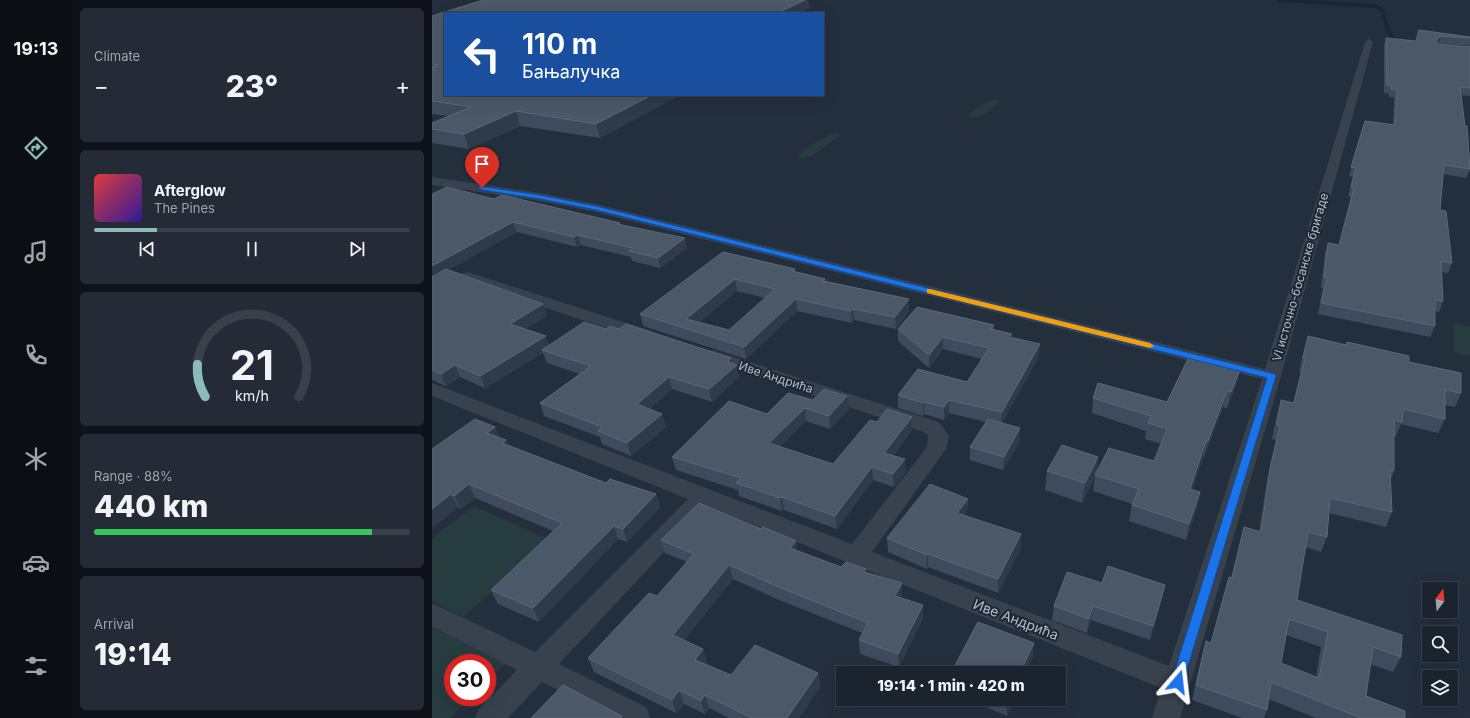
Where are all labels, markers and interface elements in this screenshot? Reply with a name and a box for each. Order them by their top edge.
text: 110 m [522,27,597,61]
icon: left [456,28,508,80]
text: 19:13 [14,38,58,59]
text: Climate [94,48,140,64]
text: Бањалучка [522,61,620,82]
text: 23° [226,68,278,104]
text: − [94,73,109,99]
text: + [395,73,410,99]
icon: directions [22,134,50,162]
pin [465,147,499,188]
icon: arrive [471,153,493,175]
text: Afterglow [154,181,226,200]
street label: VI источно-босанске бригаде [1269,191,1331,363]
text: The Pines [154,200,215,216]
icon: music [22,238,50,266]
icon: previous [136,238,158,260]
icon: pause [241,238,263,260]
icon: next [346,238,368,260]
text: 21 [230,340,274,390]
icon: phone [22,341,50,369]
street label: Иве Андрића [737,358,815,396]
text: km/h [235,387,269,404]
icon: climate [22,445,50,473]
text: Range · 88% [94,468,173,484]
text: 440 km [94,488,208,524]
icon: car [22,549,50,577]
north arrow [1422,582,1458,618]
map controls [1422,582,1458,706]
street label: Иве Андрића [971,595,1061,643]
text: Arrival [94,616,134,632]
button: search [1422,626,1458,662]
text: 19:14 [94,636,172,672]
icon: filters [22,652,50,680]
speed limit sign: 30 [444,654,496,706]
position arrow [1157,661,1199,703]
button: layers [1422,670,1458,706]
text: 19:14 · 1 min · 420 m [877,676,1025,695]

